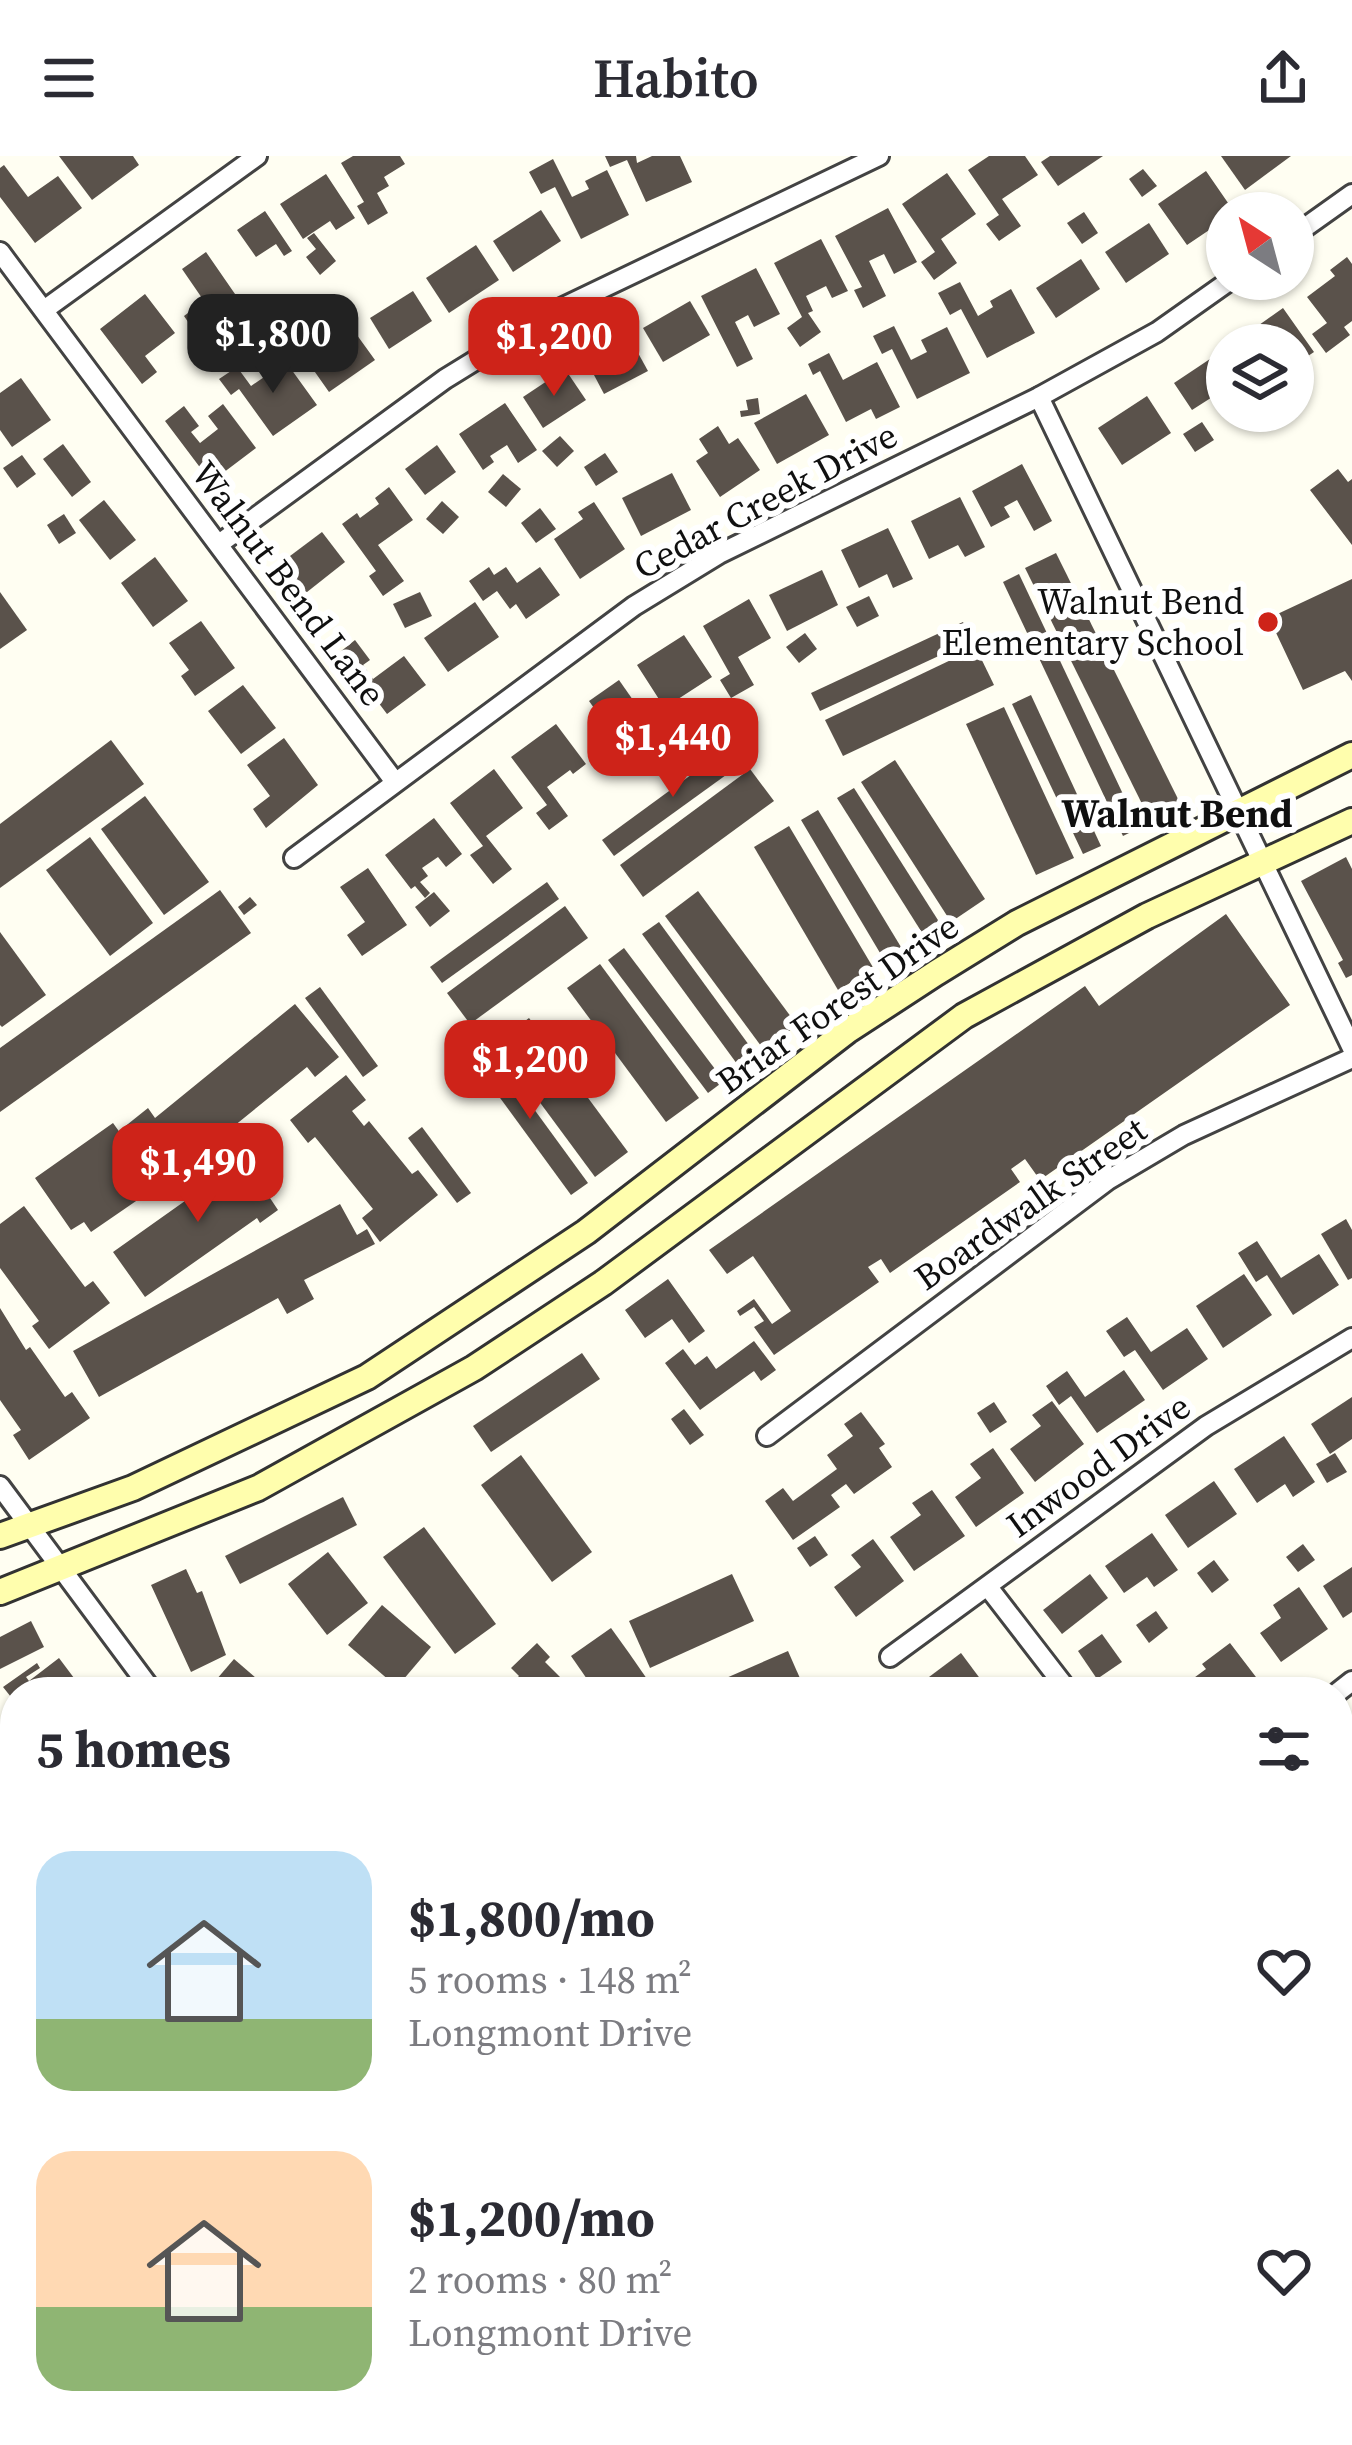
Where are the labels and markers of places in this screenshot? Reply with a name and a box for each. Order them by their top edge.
pin: $1,800 [175,294,371,396]
pin: $1,200 [456,297,652,399]
place label: Walnut Bend Elementary School [941,577,1244,667]
marker: Walnut Bend Elementary School [1255,609,1281,635]
pin: $1,440 [575,698,771,800]
pin: $1,200 [432,1020,628,1122]
pin: $1,490 [100,1123,296,1225]

